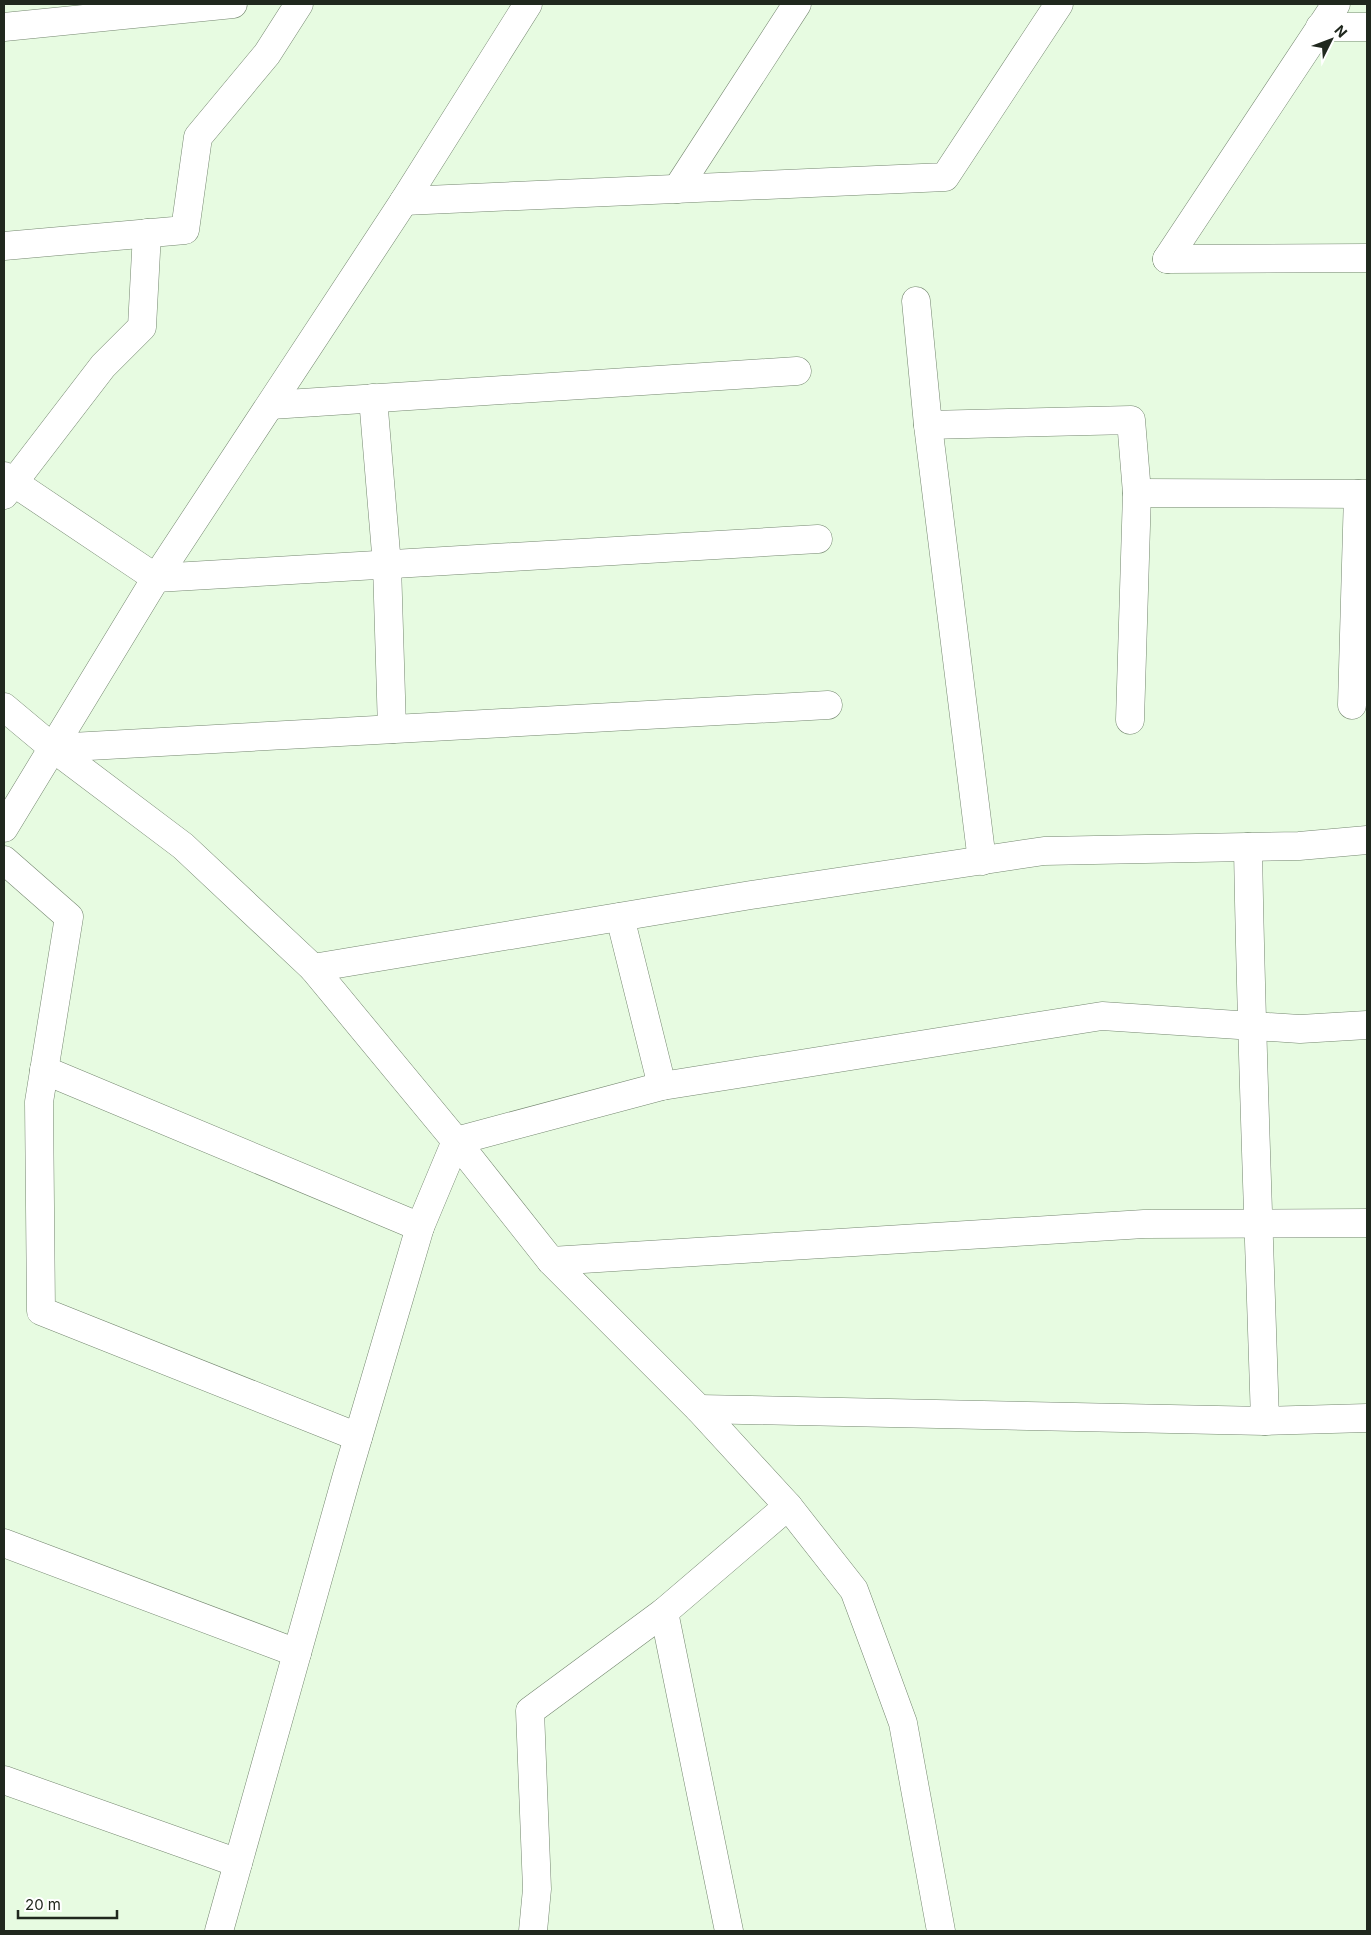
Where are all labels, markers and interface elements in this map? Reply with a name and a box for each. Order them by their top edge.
north arrow [1306,15,1356,65]
text: N [1331,21,1351,41]
scale bar [18,1888,116,1920]
text: 20 m [25,1895,61,1914]

